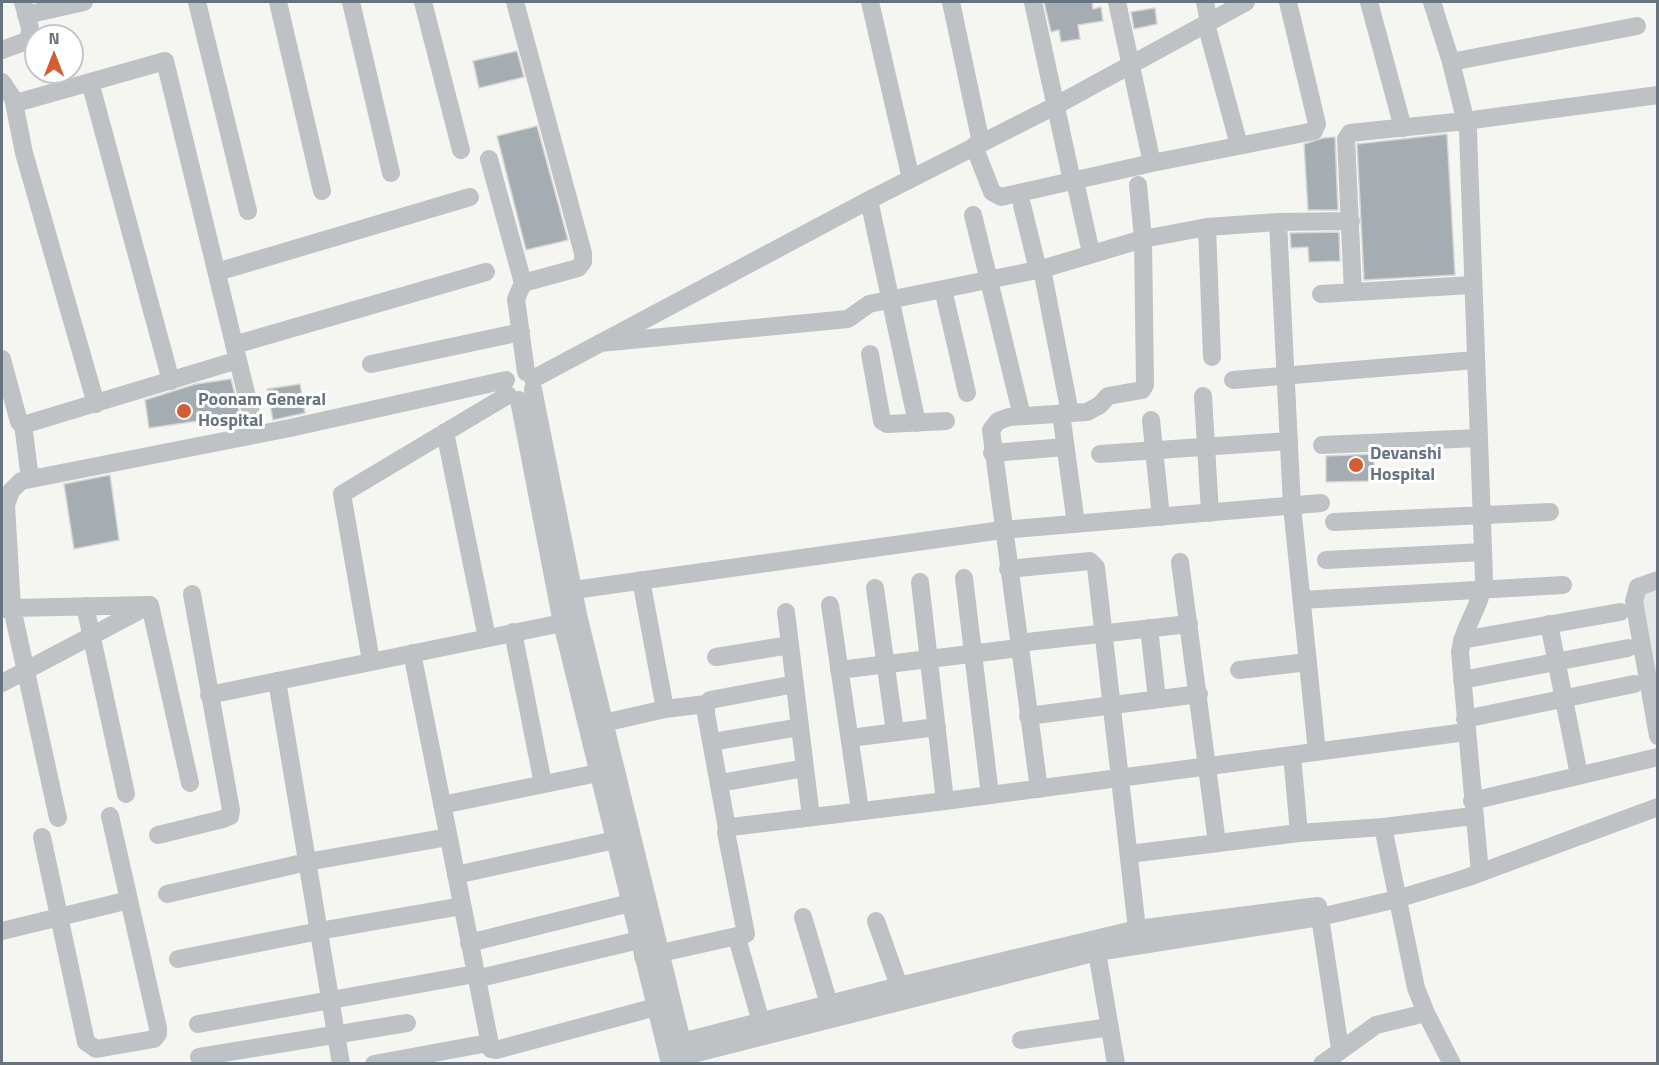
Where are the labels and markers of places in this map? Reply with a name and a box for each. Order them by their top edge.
place label: Poonam General Hospital [198,390,326,432]
marker: Poonam General Hospital [175,402,193,420]
place label: Devanshi Hospital [1370,444,1442,486]
marker: Devanshi Hospital [1347,456,1365,474]

